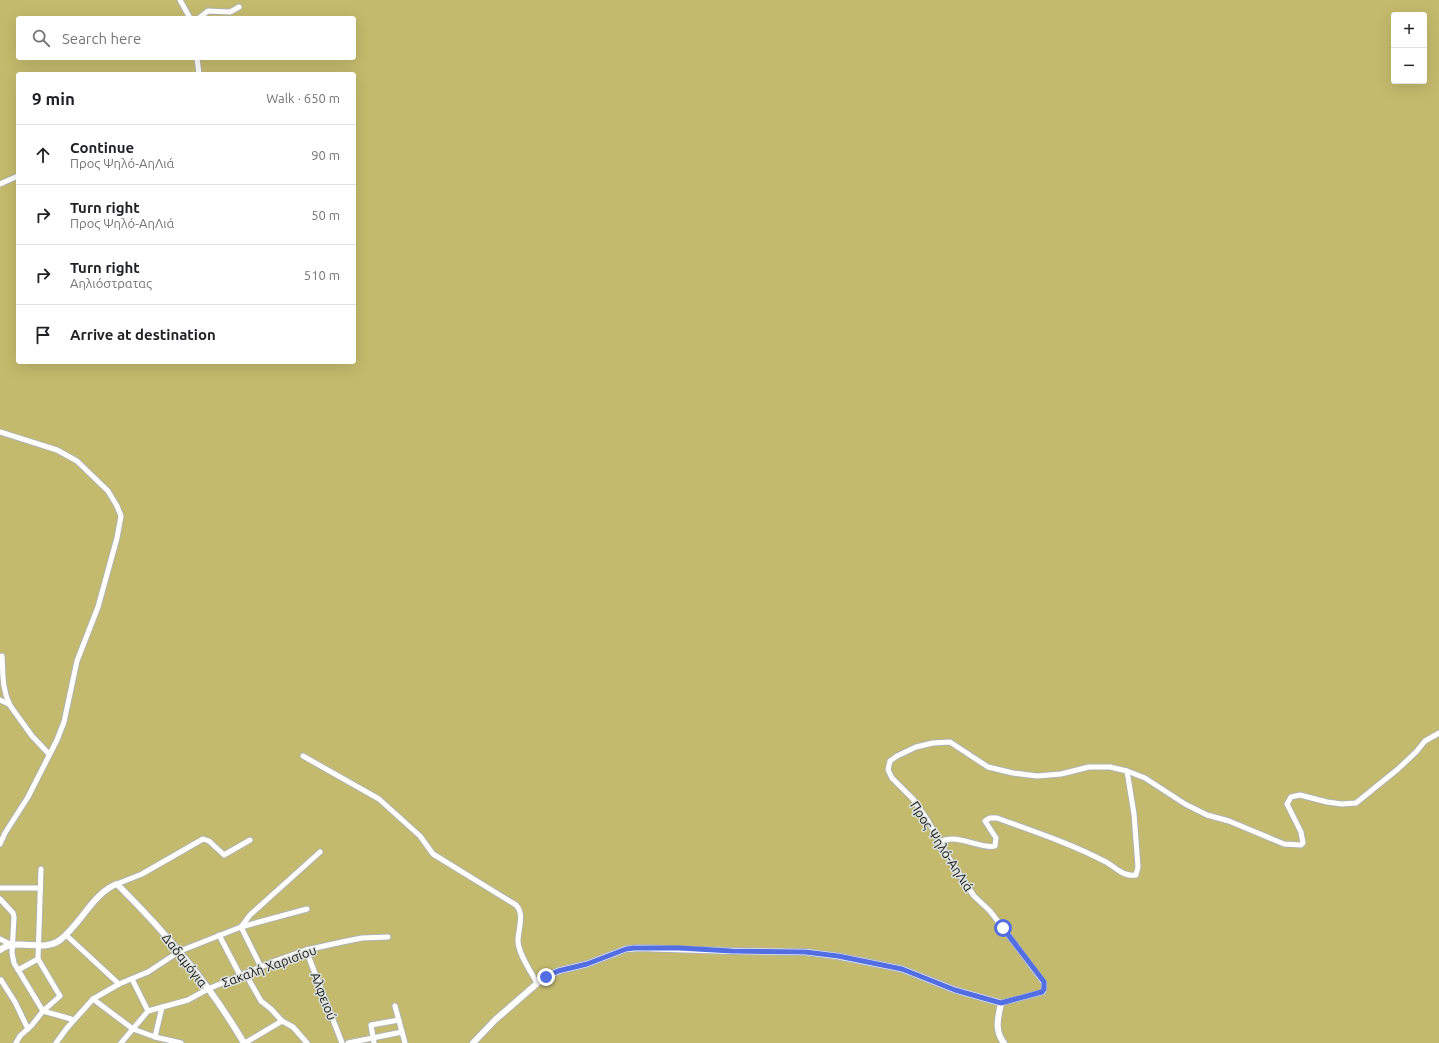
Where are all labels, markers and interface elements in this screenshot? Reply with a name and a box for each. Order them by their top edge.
map controls [1391,12,1427,84]
button: + [1391,12,1427,48]
search box [16,16,356,60]
icon: search [30,27,52,49]
text: Search here [62,30,141,47]
button: − [1391,48,1427,84]
text: 9 min [32,89,75,108]
text: Walk · 650 m [266,91,340,105]
text: Continue [70,139,134,156]
icon: ahead [32,144,54,166]
text: 90 m [311,148,340,162]
text: Προς Ψηλό-ΑηΛιά [70,156,174,170]
text: Turn right [70,199,140,216]
icon: right [32,204,54,226]
text: 50 m [311,208,340,222]
text: Προς Ψηλό-ΑηΛιά [70,216,174,230]
text: Turn right [70,259,140,276]
icon: right [32,264,54,286]
text: 510 m [304,268,340,282]
text: Αηλιόστρατας [70,276,152,290]
icon: arrive [32,324,54,346]
text: Arrive at destination [70,326,216,343]
street label: Προς Ψηλό-ΑηΛιά [907,798,976,894]
route start [994,919,1012,937]
street label: Δαδαμόγια [160,930,210,990]
street label: Σακαλή Χαρισίου [220,942,318,990]
route end [537,968,555,986]
street label: Αλφειού [309,970,339,1022]

